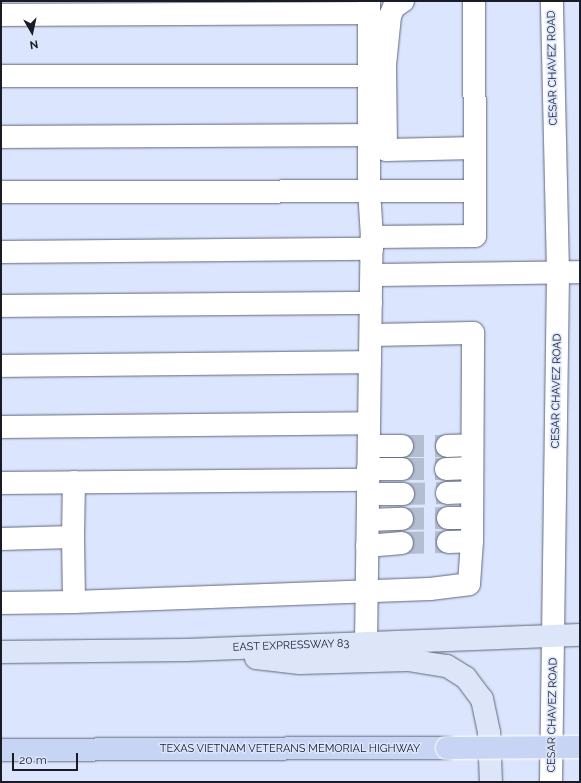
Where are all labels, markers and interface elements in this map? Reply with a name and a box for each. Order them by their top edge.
street label: CESAR CHAVEZ ROAD [545,10,561,126]
north arrow [12,12,52,52]
text: N [29,37,39,51]
street label: CESAR CHAVEZ ROAD [549,333,565,449]
street label: EAST EXPRESSWAY 83 [232,637,350,655]
street label: CESAR CHAVEZ ROAD [545,657,561,773]
street label: TEXAS VIETNAM VETERANS MEMORIAL HIGHWAY [159,742,421,756]
scale bar [14,745,80,771]
text: 20 m [19,753,47,767]

